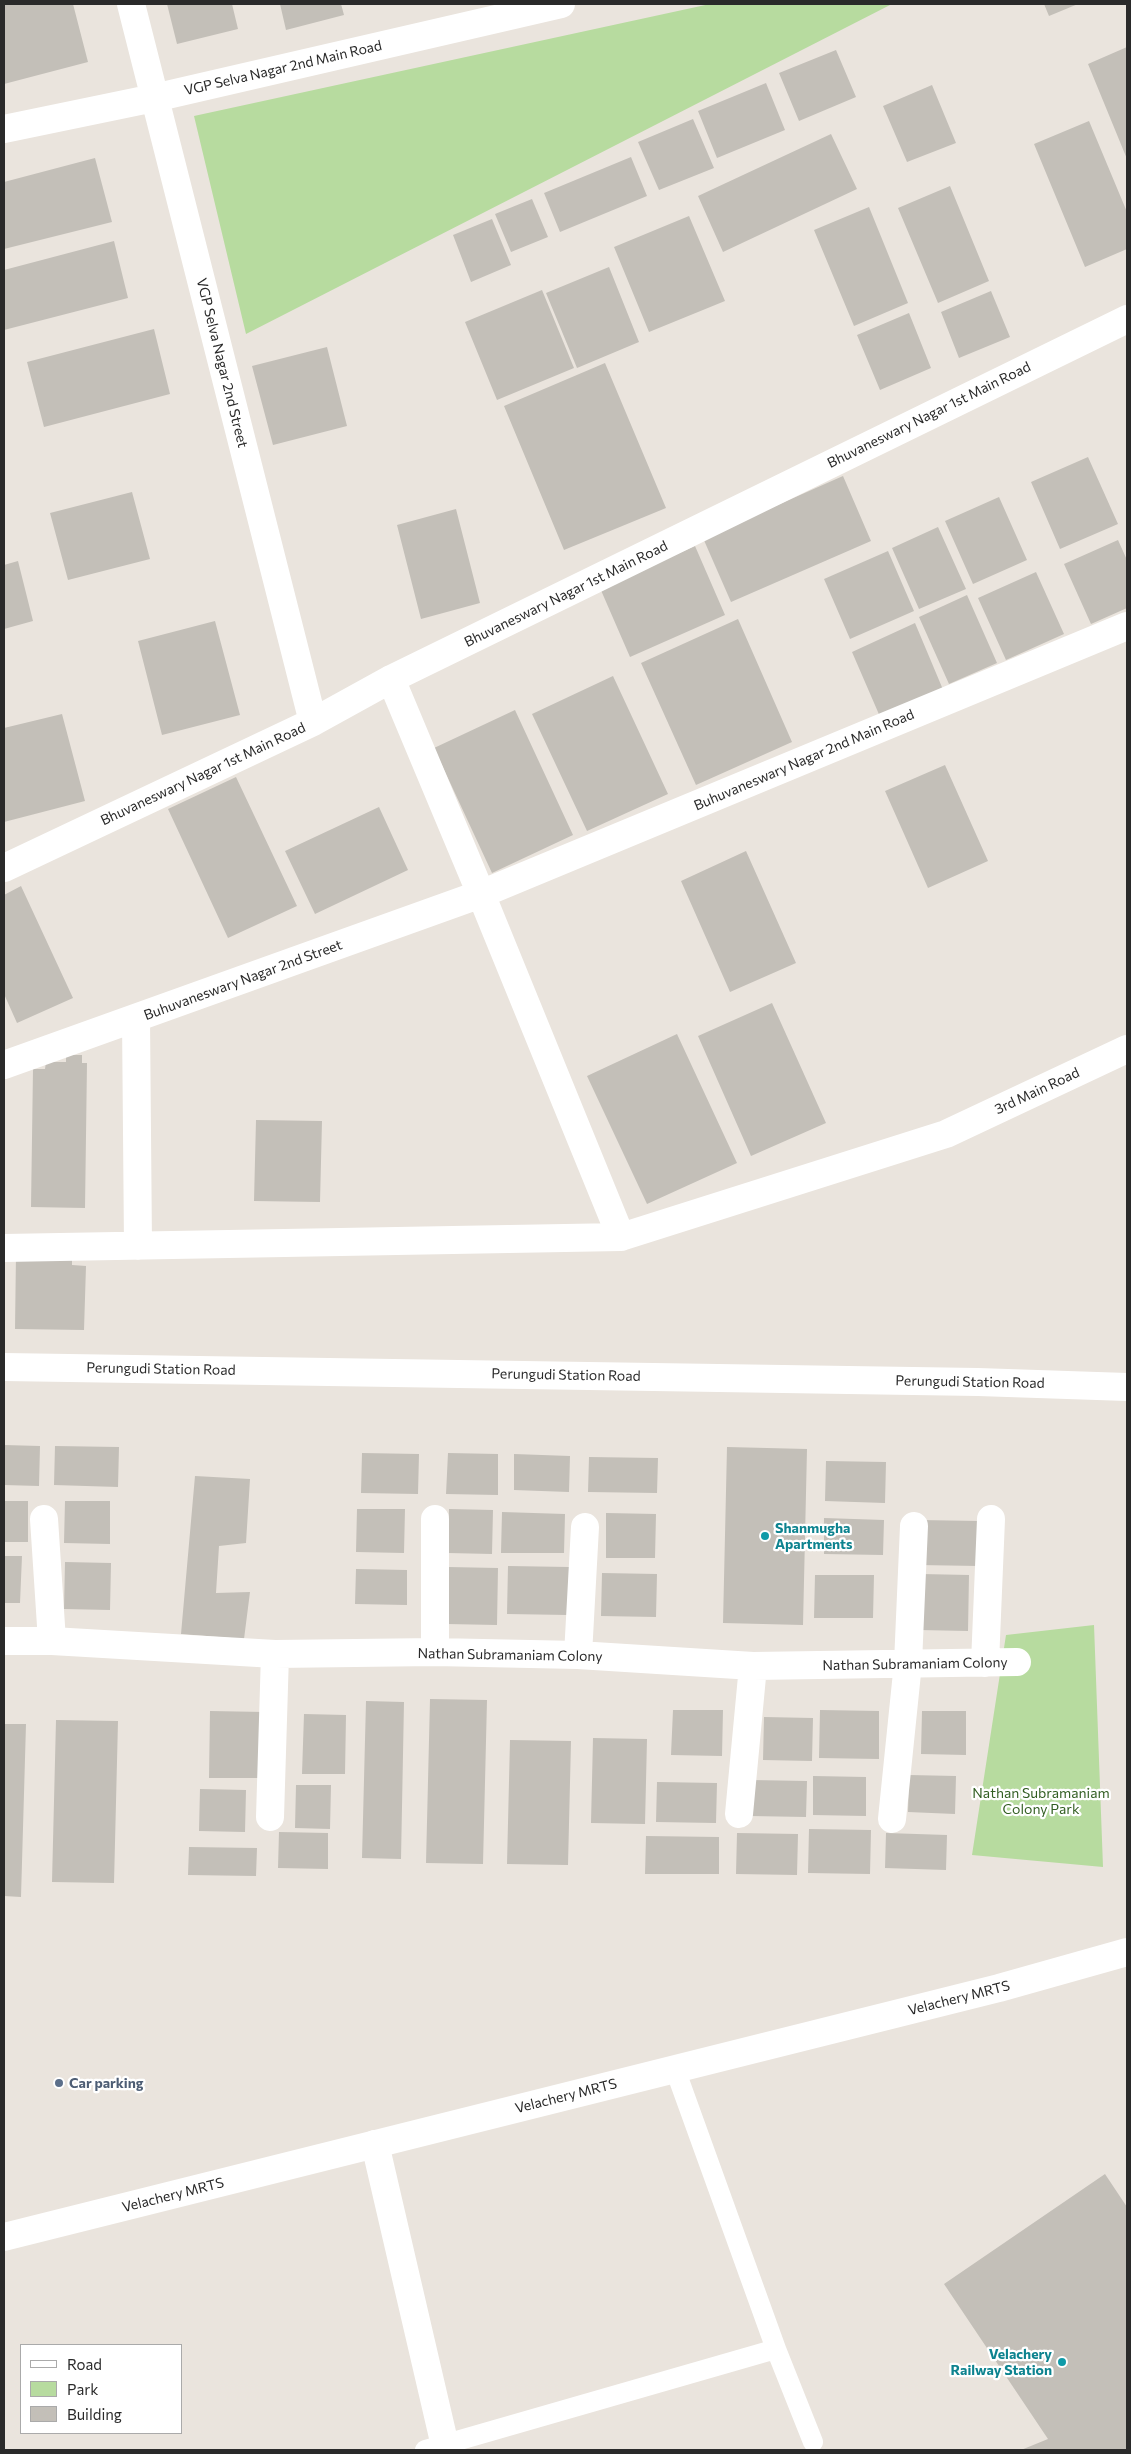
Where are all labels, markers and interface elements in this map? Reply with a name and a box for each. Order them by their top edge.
street label: VGP Selva Nagar 2nd Main Road [183,37,383,99]
street label: VGP Selva Nagar 2nd Street [193,276,251,450]
street label: Bhuvaneswary Nagar 1st Main Road [825,358,1033,472]
street label: Bhuvaneswary Nagar 1st Main Road [462,537,670,651]
street label: Buhuvaneswary Nagar 2nd Main Road [691,706,917,814]
street label: Bhuvaneswary Nagar 1st Main Road [98,719,308,829]
street label: Buhuvaneswary Nagar 2nd Street [142,936,344,1024]
street label: 3rd Main Road [992,1064,1082,1118]
street label: Perungudi Station Road [86,1359,236,1379]
street label: Perungudi Station Road [491,1365,641,1385]
street label: Perungudi Station Road [895,1372,1045,1392]
place label: Shanmugha Apartments [775,1520,853,1552]
marker: Shanmugha Apartments [759,1530,771,1542]
street label: Nathan Subramaniam Colony [417,1645,603,1665]
street label: Nathan Subramaniam Colony [822,1654,1008,1674]
park label: Nathan Subramaniam Colony Park [972,1785,1110,1818]
street label: Velachery MRTS [906,1977,1012,2019]
place label: Car parking [69,2075,144,2091]
street label: Velachery MRTS [513,2075,619,2117]
marker: Car parking [53,2077,65,2089]
street label: Velachery MRTS [120,2174,226,2216]
legend [20,2344,182,2434]
place label: Velachery Railway Station [950,2346,1052,2378]
text: Road [67,2355,102,2373]
marker: Velachery Railway Station [1056,2356,1068,2368]
text: Park [67,2380,98,2398]
text: Building [67,2405,122,2423]

